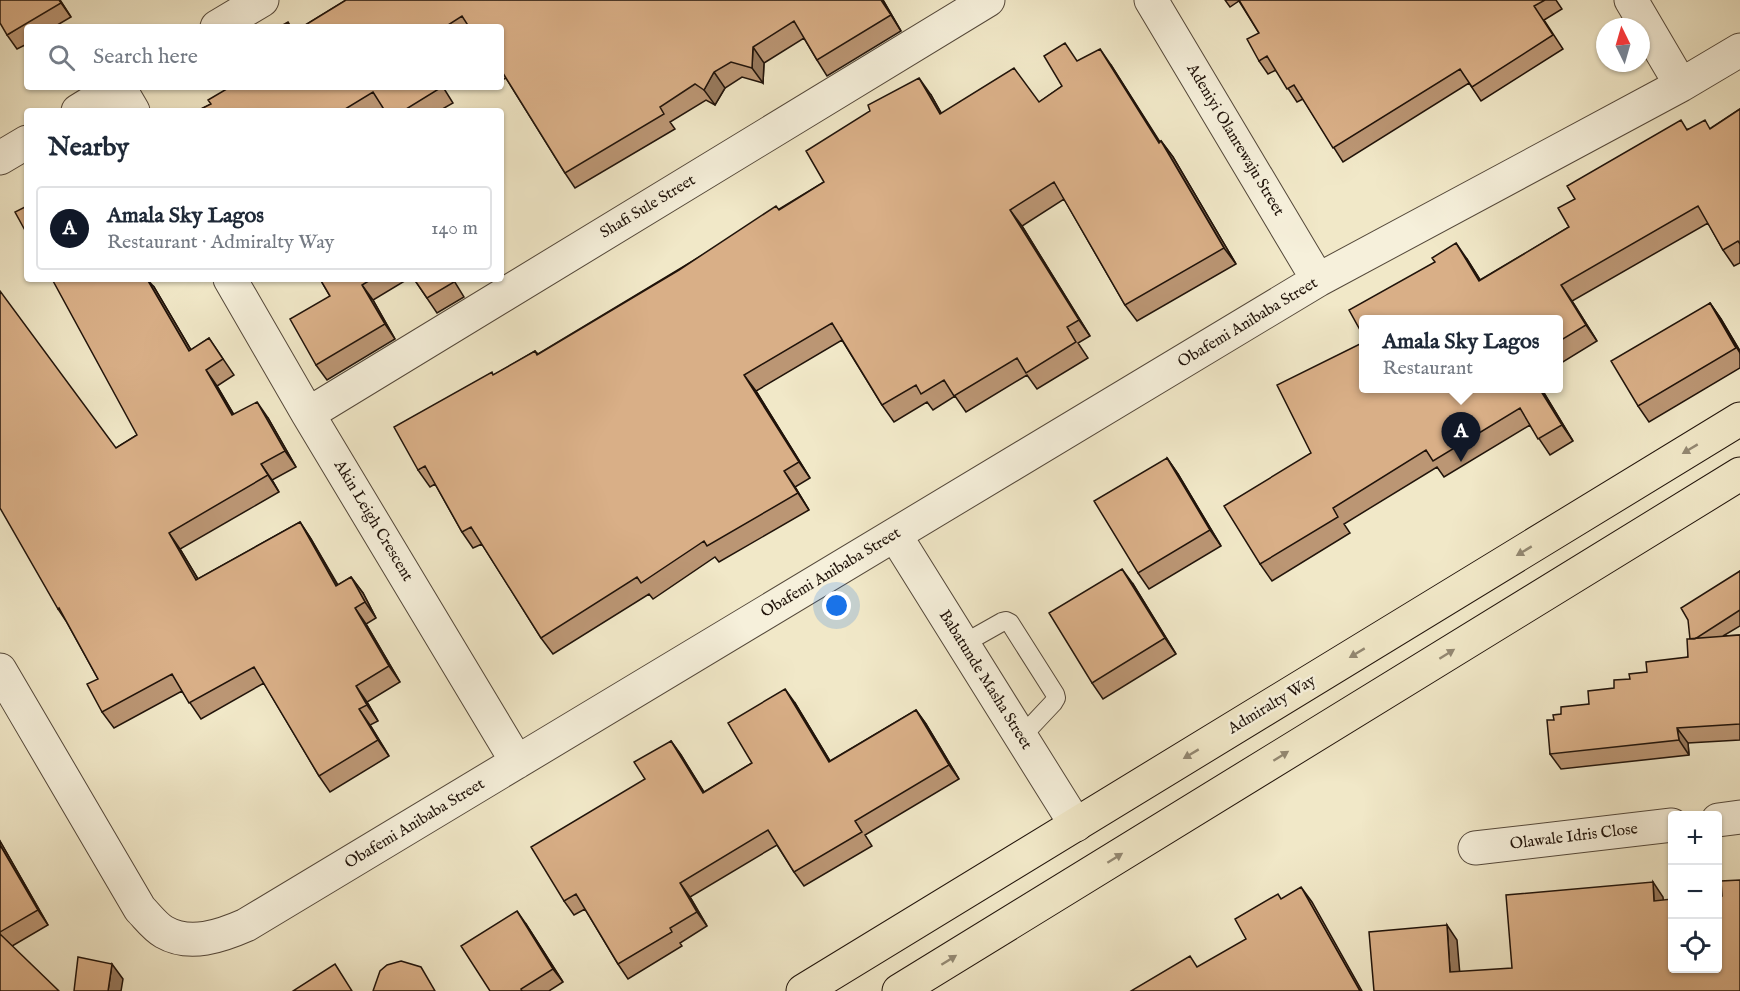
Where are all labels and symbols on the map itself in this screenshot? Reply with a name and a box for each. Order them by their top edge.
north arrow [1596,18,1650,72]
street label: Adeniyi Olanrewaju Street [1181,59,1289,220]
street label: Shafi Sule Street [597,170,700,243]
street label: Obafemi Anibaba Street [1174,273,1322,373]
pin: A [1442,412,1480,462]
one-way arrow [1682,444,1698,455]
street label: Akin Leigh Crescent [328,456,417,586]
street label: Obafemi Anibaba Street [757,523,905,623]
one-way arrow [1516,545,1532,556]
your location [822,591,851,620]
street label: Babatunde Masha Street [934,606,1036,754]
one-way arrow [1349,647,1365,658]
one-way arrow [1439,649,1455,660]
street label: Admiralty Way [1224,671,1320,740]
one-way arrow [1183,749,1199,760]
one-way arrow [1273,751,1289,762]
street label: Obafemi Anibaba Street [341,774,489,874]
street label: Olawale Idris Close [1509,819,1639,855]
one-way arrow [1107,853,1123,864]
one-way arrow [941,955,957,966]

